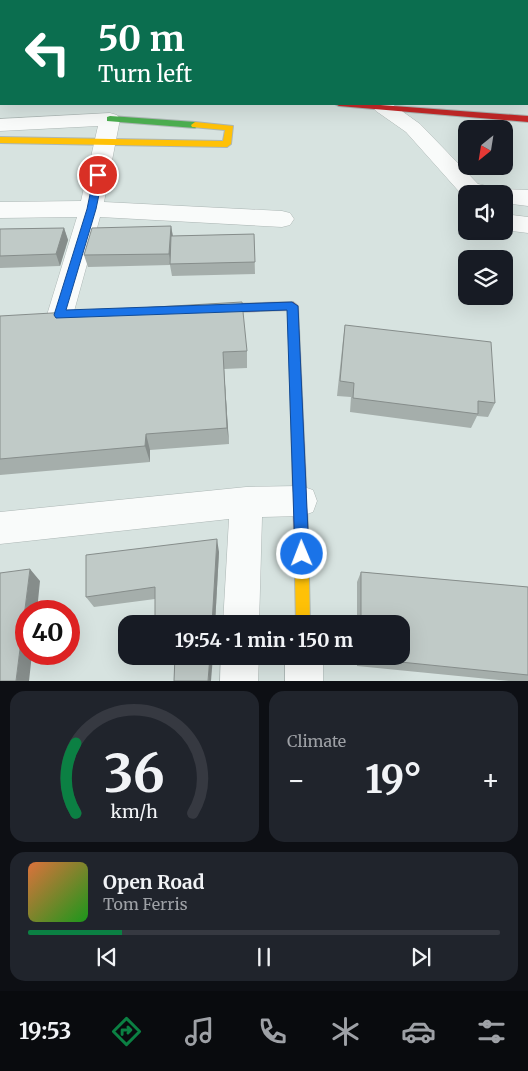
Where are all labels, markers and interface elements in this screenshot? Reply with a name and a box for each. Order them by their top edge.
text: 50 m [98,17,185,61]
icon: left [15,20,80,85]
text: Turn left [98,60,192,88]
north arrow [458,120,512,175]
map controls [458,120,513,305]
pin [77,154,119,196]
icon: arrive [84,161,112,189]
button: sound [458,185,513,240]
button: layers [458,250,513,305]
position arrow [275,527,327,579]
speed limit sign: 40 [15,600,80,665]
text: 19:54 · 1 min · 150 m [175,628,353,652]
text: Climate [287,731,346,751]
text: 36 [104,741,165,806]
text: 19° [365,756,422,803]
text: − [287,762,306,798]
text: + [481,762,500,798]
text: km/h [111,800,158,823]
text: Open Road [103,870,205,894]
text: Tom Ferris [103,894,188,914]
icon: previous [93,943,121,971]
icon: pause [250,943,278,971]
icon: next [407,943,435,971]
icon: directions [109,1014,144,1049]
icon: music [182,1014,217,1049]
icon: phone [255,1014,290,1049]
icon: climate [328,1014,363,1049]
icon: car [401,1014,436,1049]
icon: filters [474,1014,509,1049]
text: 19:53 [19,1017,71,1045]

